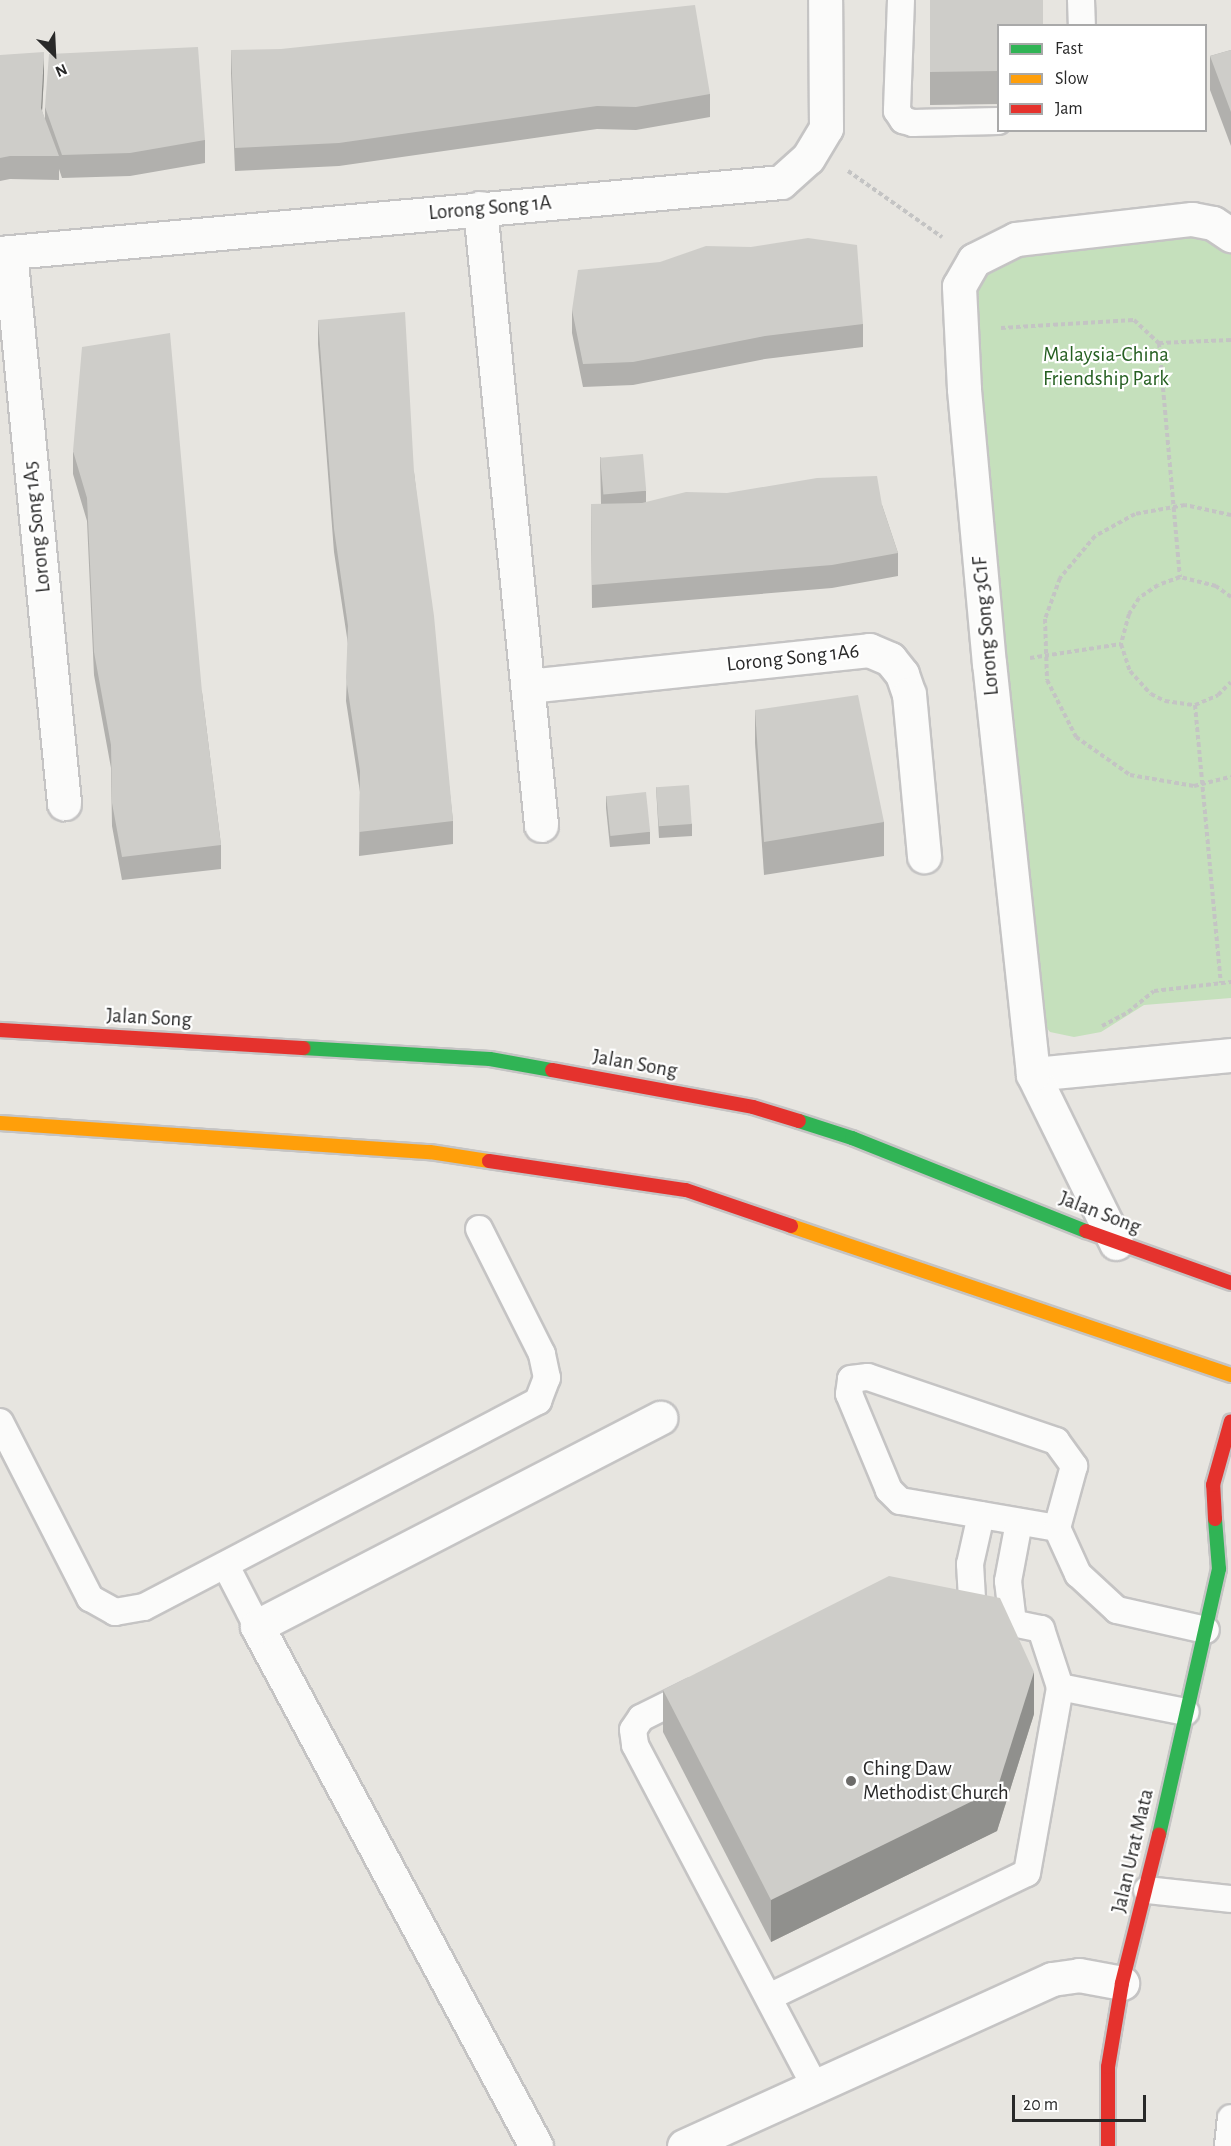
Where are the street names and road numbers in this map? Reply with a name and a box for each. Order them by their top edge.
street label: Lorong Song 1A [427,190,553,226]
street label: Lorong Song 1A5 [18,460,56,594]
street label: Lorong Song 3C1F [967,555,1005,697]
street label: Lorong Song 1A6 [725,639,861,677]
street label: Jalan Song [106,1003,192,1033]
street label: Jalan Song [591,1044,679,1084]
street label: Jalan Song [1056,1186,1144,1240]
street label: Jalan Urat Mata [1107,1787,1159,1915]

